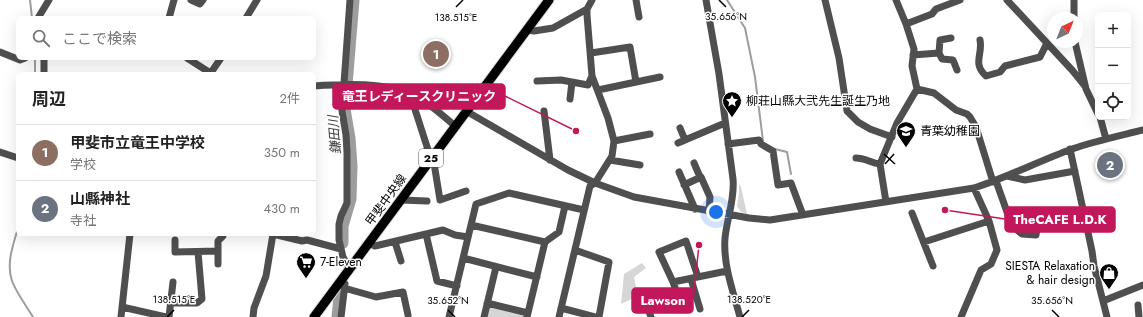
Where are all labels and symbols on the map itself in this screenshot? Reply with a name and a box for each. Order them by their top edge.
text: 35.656°N [705,9,747,24]
text: 138.515°E [435,10,477,25]
north arrow [1047,12,1083,48]
pin: 1 [423,39,449,69]
callout: 竜王レディースクリニック [333,84,505,109]
text: 竜王レディースクリニック [342,87,496,106]
place icon: 柳荘山縣大弐先生誕生乃地 [721,90,743,118]
place label: 柳荘山縣大弐先生誕生乃地 [746,92,890,110]
water label: 鎌田川 [323,113,346,155]
school or university icon: 青葉幼稚園 [895,120,917,148]
place label: 青葉幼稚園 [920,122,980,140]
road number: 25 [419,149,443,167]
pin: 2 [1097,150,1123,180]
street label: 甲斐中央線 [361,170,411,230]
your location [706,202,726,222]
callout: TheCAFE L.D.K [1005,207,1115,232]
text: TheCAFE L.D.K [1013,210,1108,229]
supermarket icon: 7-Eleven [295,251,317,279]
place label: 7-Eleven [320,253,362,271]
place label: SIESTA Relaxation & hair design [1005,257,1095,289]
shop icon: SIESTA Relaxation & hair design [1098,262,1120,290]
callout: Lawson [632,288,693,313]
text: Lawson [641,291,685,310]
text: 138.515°E [153,292,195,307]
text: 138.520°E [727,292,771,307]
text: 35.652°N [427,293,469,308]
text: 35.656°N [1031,293,1073,308]

